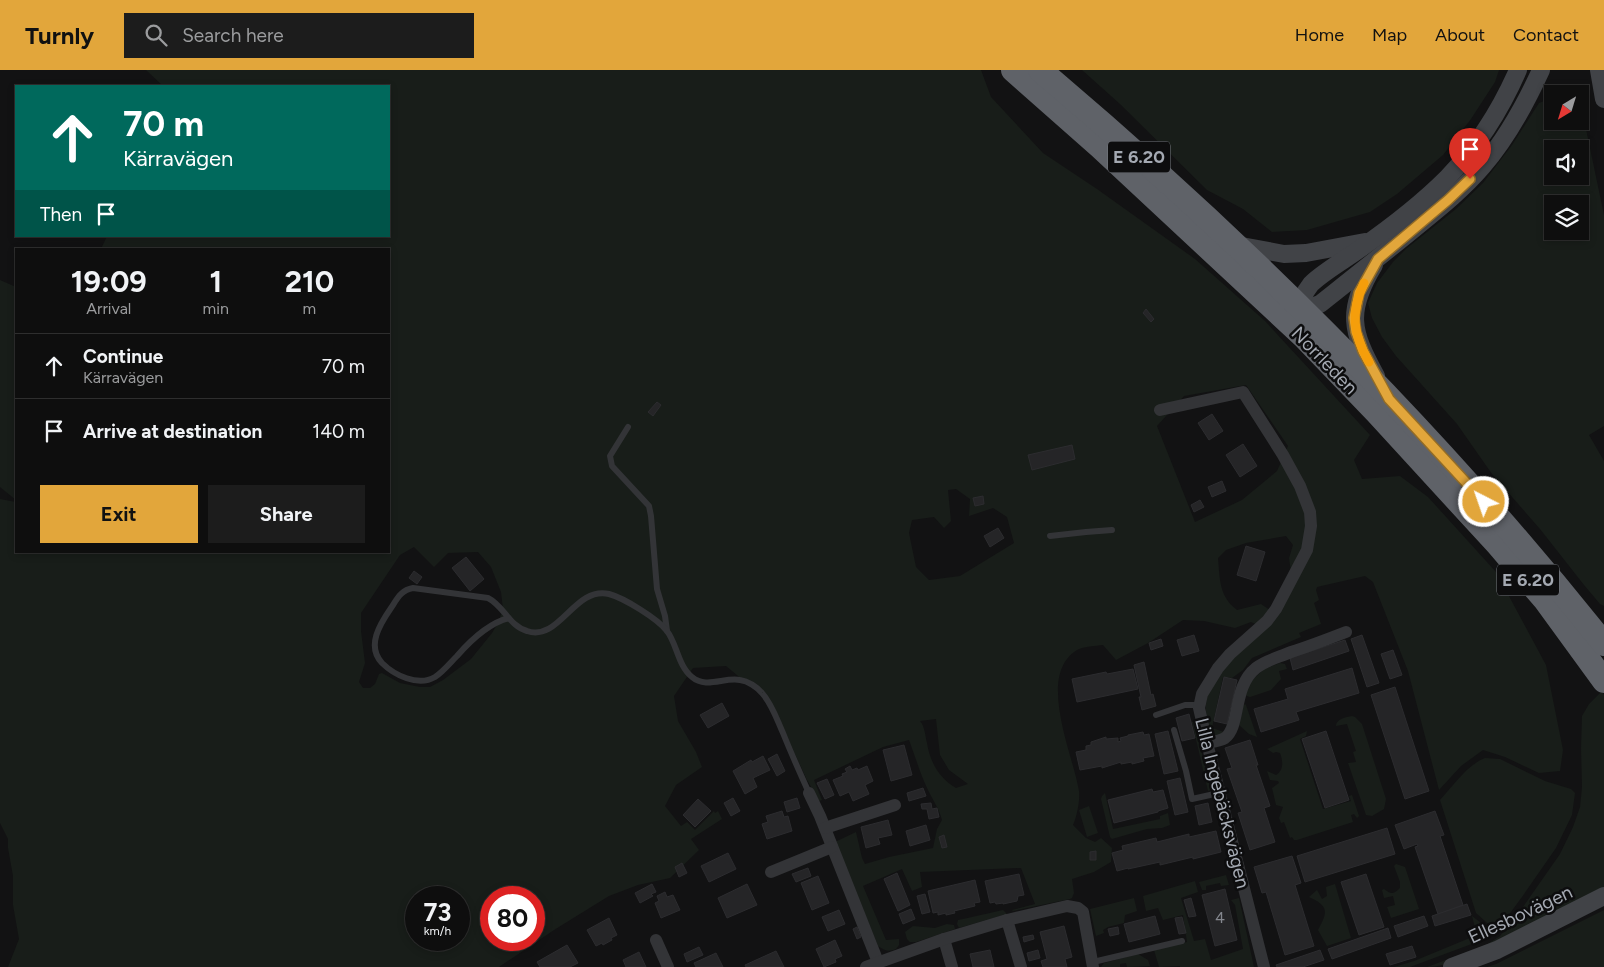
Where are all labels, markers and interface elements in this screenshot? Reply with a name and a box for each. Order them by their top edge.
search box [124,13,474,58]
text: Turnly [25,21,94,50]
icon: search [142,21,170,49]
text: Search here [182,24,284,47]
text: Home [1295,24,1344,46]
text: Map [1372,24,1407,46]
text: About [1435,24,1485,46]
text: Contact [1513,24,1579,46]
north arrow [1544,85,1589,130]
map controls [1544,85,1589,240]
text: 70 m [123,103,204,145]
icon: ahead [40,105,105,170]
pin [1449,128,1491,179]
icon: arrive [1456,135,1484,163]
button: sound [1544,140,1589,185]
road number: E 6.20 [1108,142,1170,172]
text: Kärravägen [123,145,233,172]
button: layers [1544,195,1589,240]
icon: arrive [92,200,120,228]
text: Then [40,203,82,226]
text: 19:09 [71,263,147,300]
text: 1 [209,263,222,300]
text: 210 [285,263,334,300]
text: Arrival [86,299,131,318]
text: min [203,299,229,318]
text: m [303,299,316,318]
street label: Norrleden [1287,322,1363,399]
text: Continue [83,345,163,368]
icon: ahead [40,352,68,380]
text: 70 m [322,355,365,378]
text: Kärravägen [83,368,163,387]
icon: arrive [40,417,68,445]
text: Arrive at destination [83,420,262,443]
text: 140 m [312,420,365,443]
position arrow [1457,475,1509,527]
button: Exit [40,485,198,543]
button: Share [208,485,365,543]
road number: E 6.20 [1497,564,1559,596]
street label: Lilla Ingebäcksvägen [1190,715,1255,891]
street label: Ellesbovägen [1464,880,1576,949]
speed limit sign: 80 [480,886,545,951]
text: 73 [424,897,451,927]
house number: 4 [1215,908,1225,927]
text: km/h [424,924,451,938]

